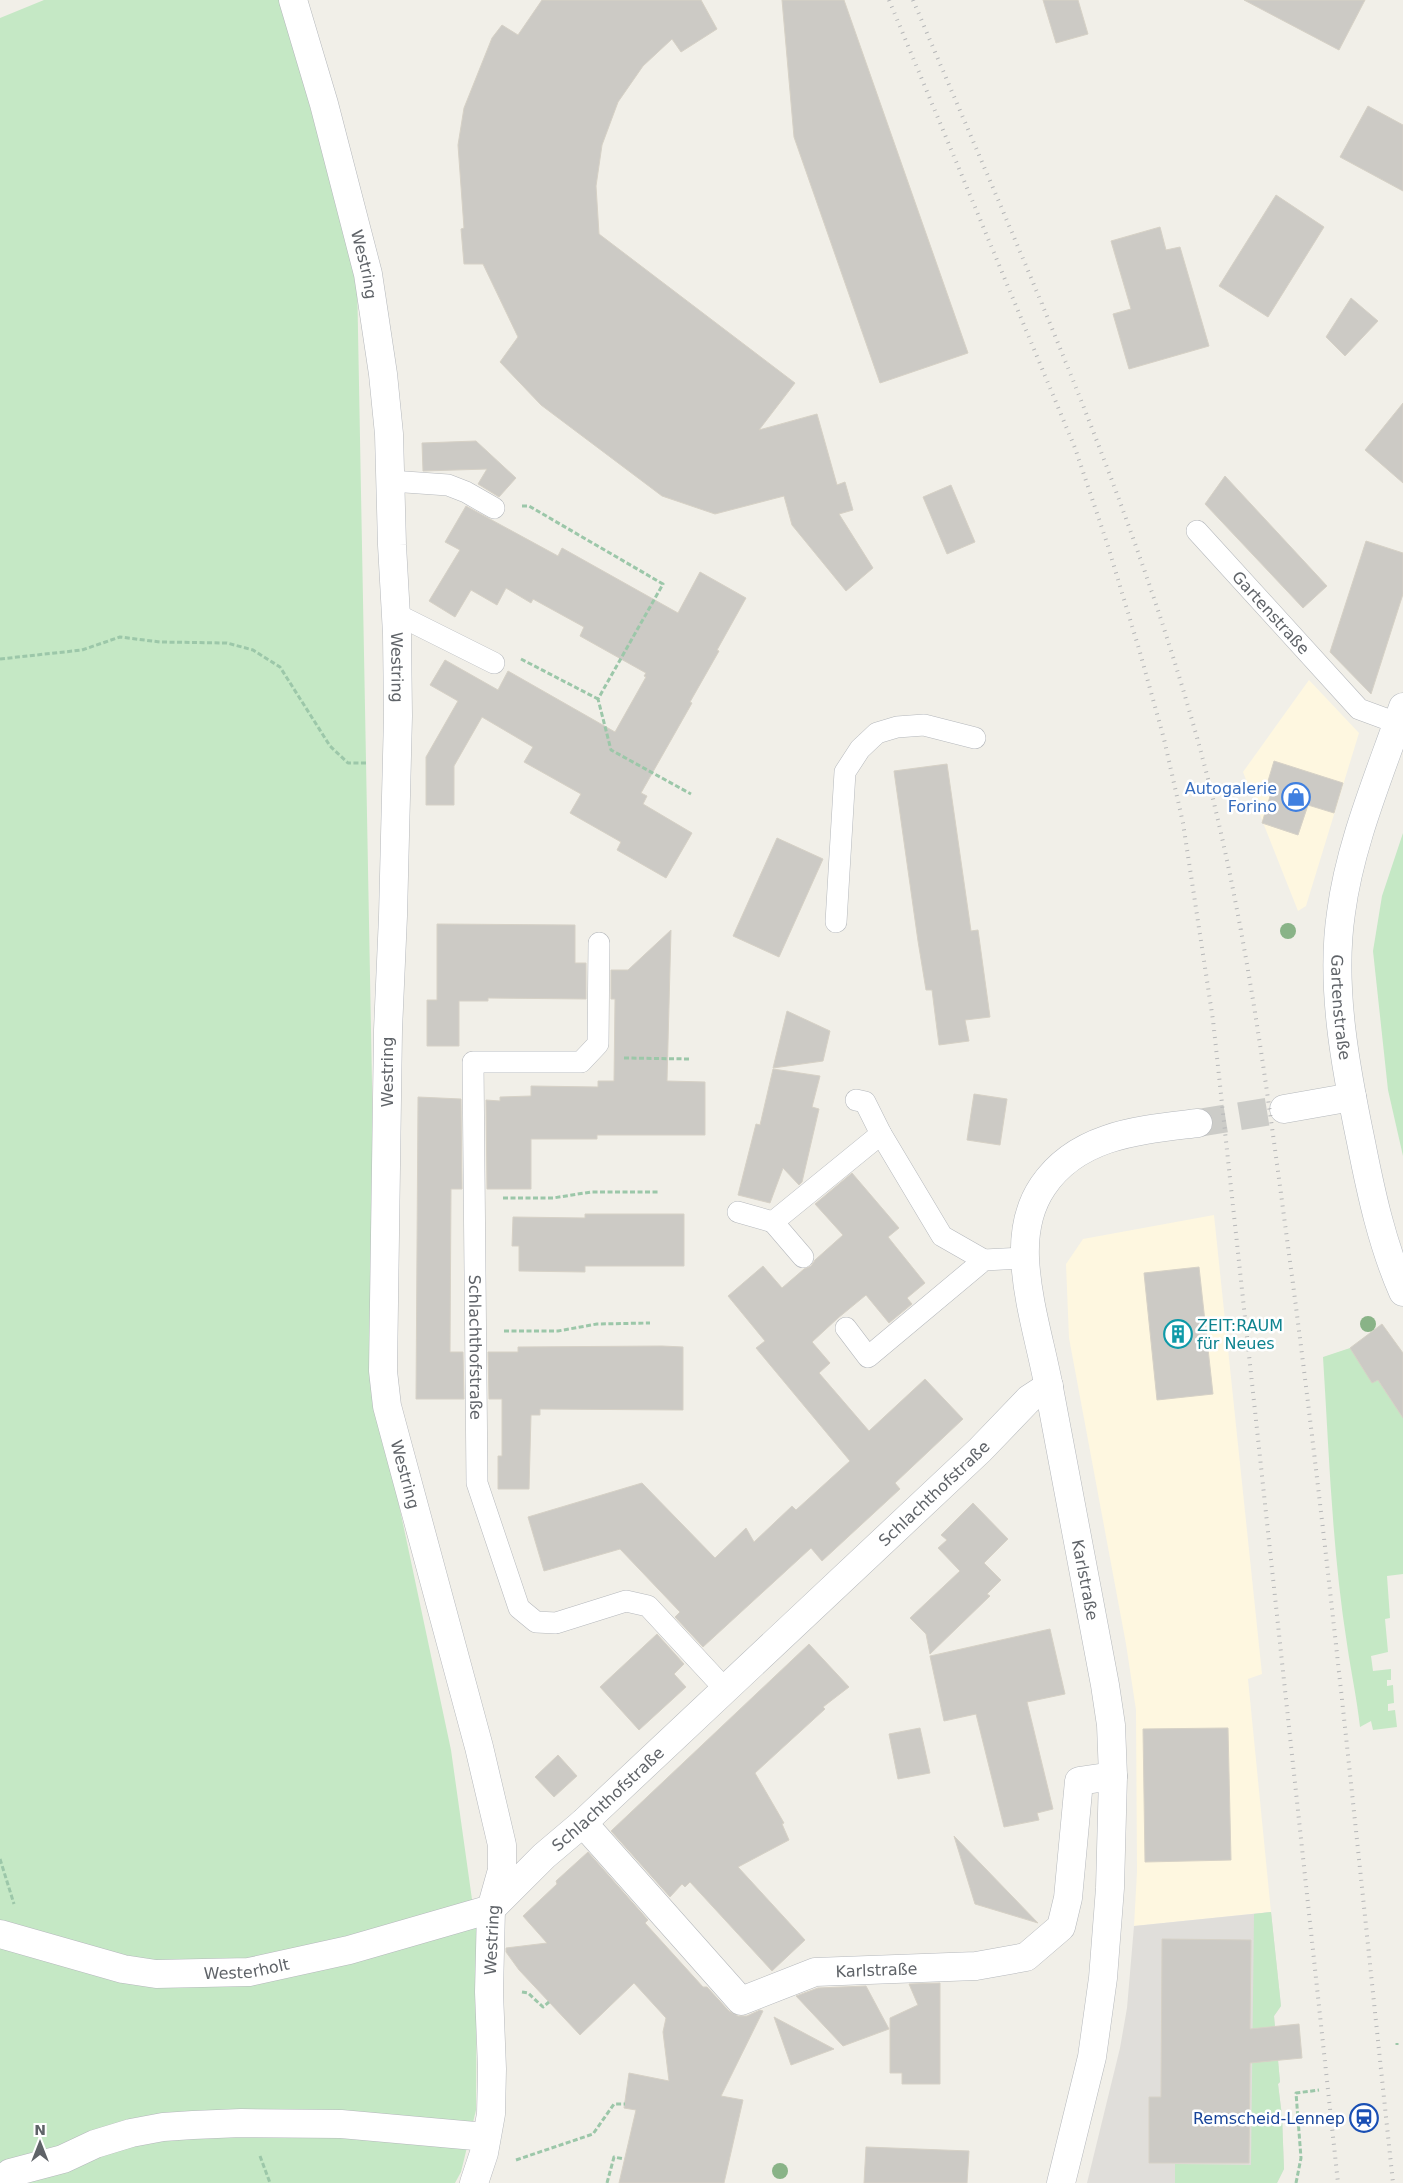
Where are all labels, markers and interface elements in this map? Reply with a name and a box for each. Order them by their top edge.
street label: Westring [347,228,381,300]
street label: Gartenstraße [1228,567,1314,658]
street label: Westring [387,632,407,703]
place label: Autogalerie Forino [1185,779,1277,816]
shop icon: Autogalerie Forino [1281,782,1311,812]
street label: Gartenstraße [1328,954,1355,1061]
street label: Westring [378,1037,397,1107]
street label: Schlachthofstraße [466,1275,486,1420]
place label: ZEIT:RAUM für Neues [1197,1316,1283,1353]
building icon: ZEIT:RAUM für Neues [1163,1319,1193,1349]
street label: Schlachthofstraße [875,1437,993,1550]
street label: Westring [387,1438,424,1511]
street label: Karlstraße [1068,1538,1102,1622]
street label: Schlachthofstraße [548,1743,668,1855]
street label: Westring [481,1904,503,1976]
street label: Westerholt [203,1954,291,1982]
street label: Karlstraße [835,1959,918,1981]
station icon: Remscheid-Lennep [1349,2103,1379,2133]
place label: Remscheid-Lennep [1193,2109,1345,2128]
north arrow [15,2118,65,2168]
text: N [34,2122,46,2138]

